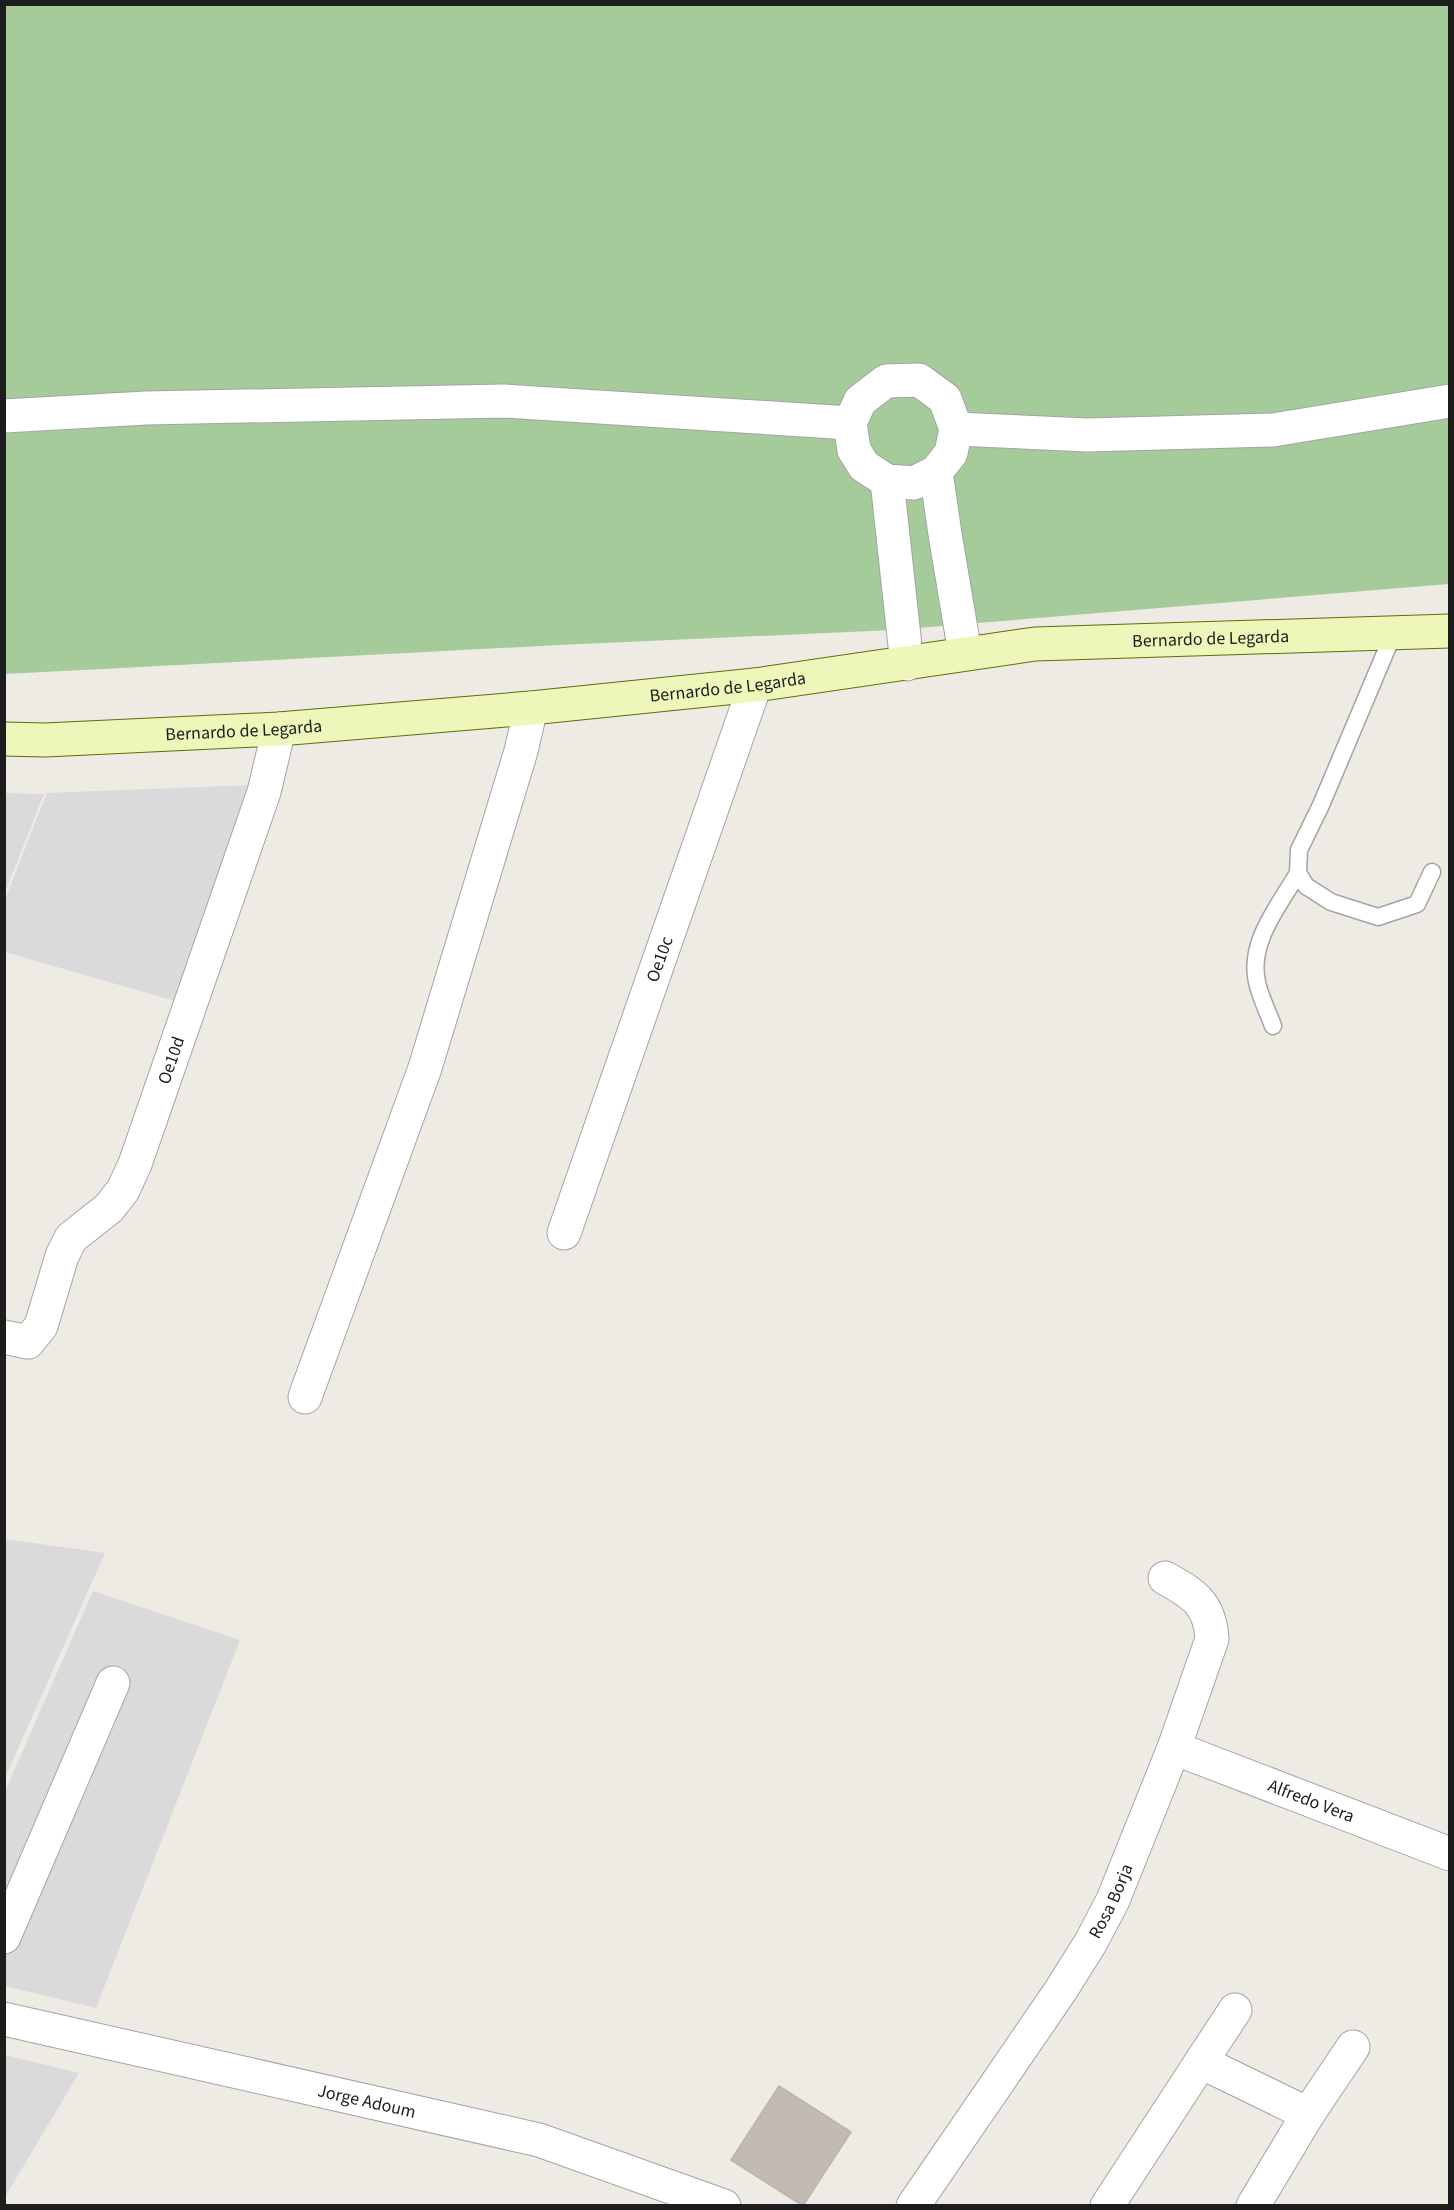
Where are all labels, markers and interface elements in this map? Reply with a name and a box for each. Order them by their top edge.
street label: Bernardo de Legarda [1132,624,1289,654]
street label: Bernardo de Legarda [648,666,808,709]
street label: Bernardo de Legarda [165,713,323,747]
street label: Oe10c [640,933,679,986]
street label: Oe10d [152,1033,191,1088]
street label: Alfredo Vera [1264,1773,1358,1829]
street label: Rosa Borja [1083,1860,1139,1943]
street label: Jorge Adoum [315,2078,418,2125]

